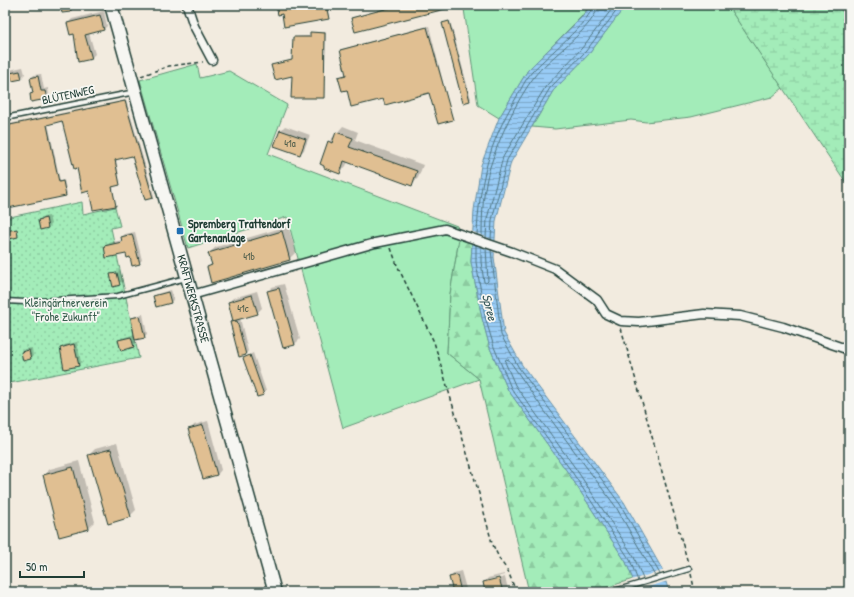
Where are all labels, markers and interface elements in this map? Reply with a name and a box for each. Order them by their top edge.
street label: BLÜTENWEG [40,81,96,108]
house number: 41a [284,137,296,150]
place label: Spremberg Trattendorf Gartenanlage [188,215,291,247]
marker: Spremberg Trattendorf Gartenanlage [175,226,185,236]
house number: 41b [243,250,255,263]
street label: KRAFTWERKSTRASSE [173,253,214,345]
water label: Spree [477,292,502,323]
park label: Kleingärtnerverein "Frohe Zukunft" [24,294,108,325]
house number: 41c [237,302,249,315]
scale bar [20,553,84,579]
text: 50 m [26,558,47,575]

